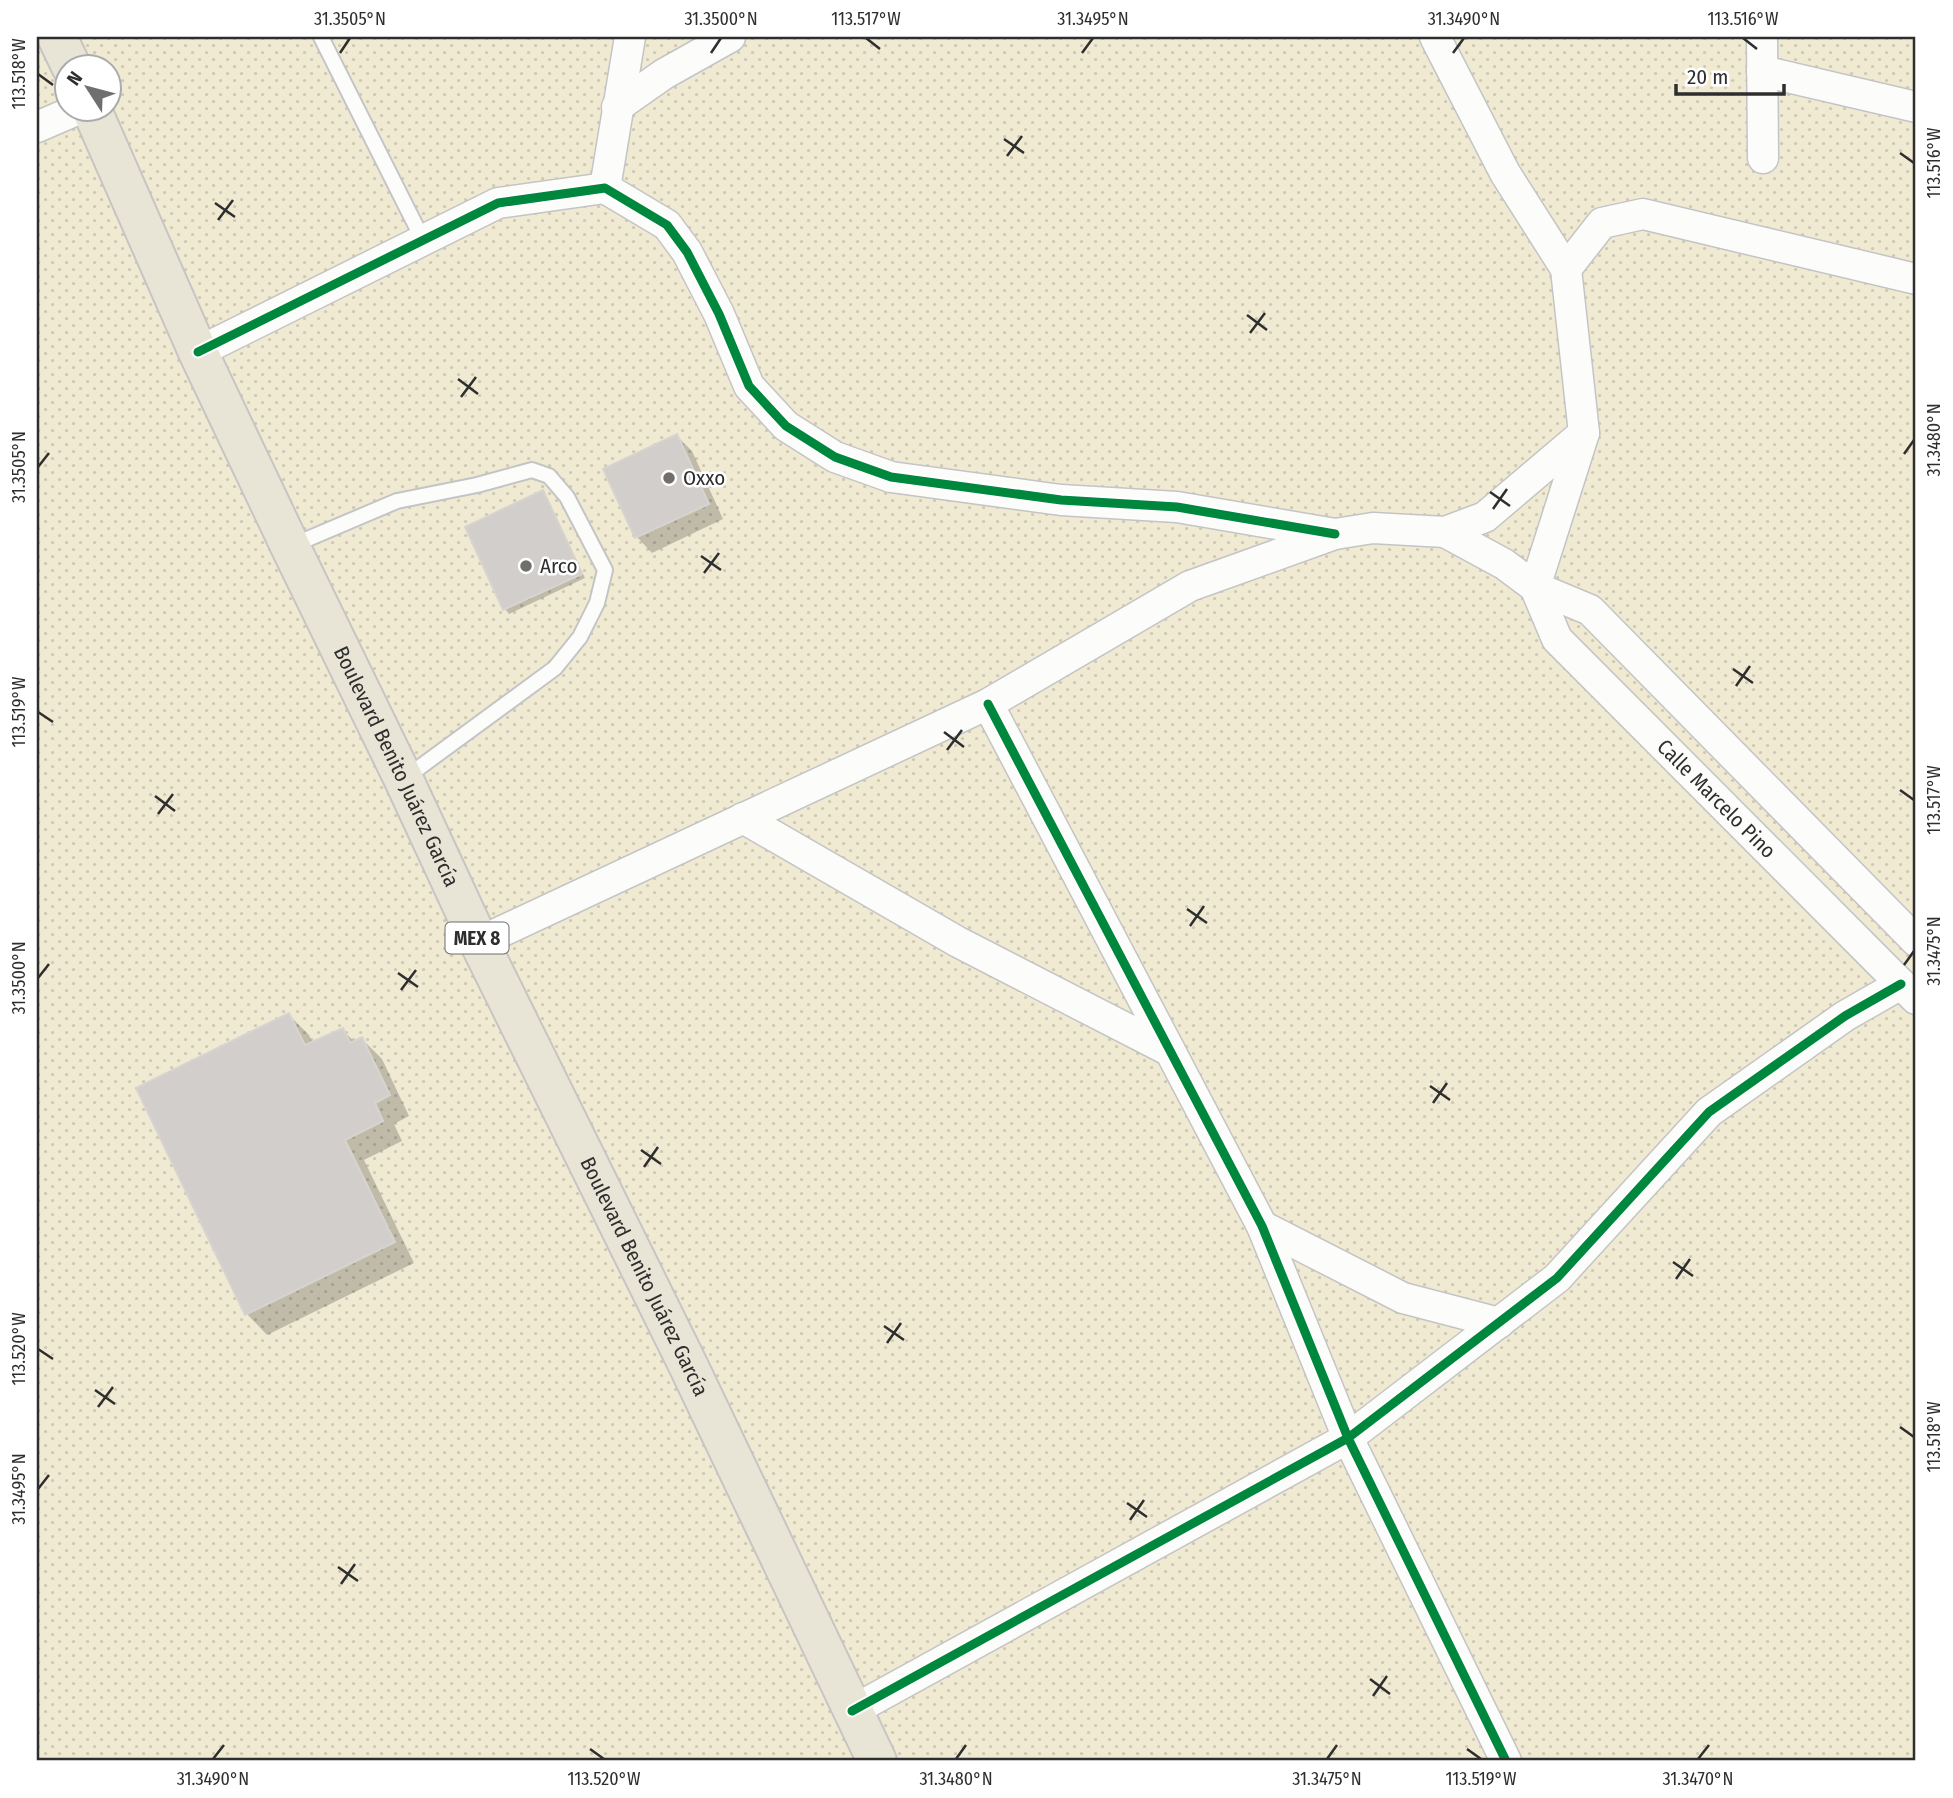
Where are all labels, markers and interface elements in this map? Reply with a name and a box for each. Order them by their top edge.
text: 31.3505°N [314,8,386,30]
text: 31.3500°N [684,8,758,30]
text: 113.517°W [831,8,901,30]
text: 31.3495°N [1057,8,1129,30]
text: 31.3490°N [1428,8,1500,30]
text: 113.516°W [1708,8,1779,30]
text: 113.518°W [8,38,30,110]
north arrow [52,52,122,122]
scale bar [1676,52,1785,96]
text: 20 m [1687,64,1728,90]
text: N [62,67,87,90]
text: 113.516°W [1923,127,1945,198]
text: 31.3480°N [1923,403,1945,477]
text: 31.3505°N [8,431,30,503]
place label: Oxxo [683,465,725,491]
marker: Oxxo [661,470,677,486]
place label: Arco [540,553,577,579]
marker: Arco [518,558,534,574]
street label: Boulevard Benito Juárez García [328,642,465,891]
text: 113.519°W [8,676,30,747]
street label: Calle Marcelo Pino [1652,734,1781,864]
text: 113.517°W [1923,765,1945,835]
text: 31.3475°N [1923,916,1945,986]
road number: MEX 8 [446,922,508,954]
text: 31.3500°N [8,941,30,1015]
street label: Boulevard Benito Juárez García [574,1153,714,1400]
text: 113.520°W [8,1312,30,1386]
text: 113.518°W [1923,1401,1945,1473]
text: 31.3495°N [8,1453,30,1525]
text: 31.3490°N [177,1768,249,1790]
text: 113.520°W [567,1768,641,1790]
text: 31.3480°N [919,1768,993,1790]
text: 31.3475°N [1292,1768,1362,1790]
text: 113.519°W [1446,1768,1517,1790]
text: 31.3470°N [1663,1768,1733,1790]

